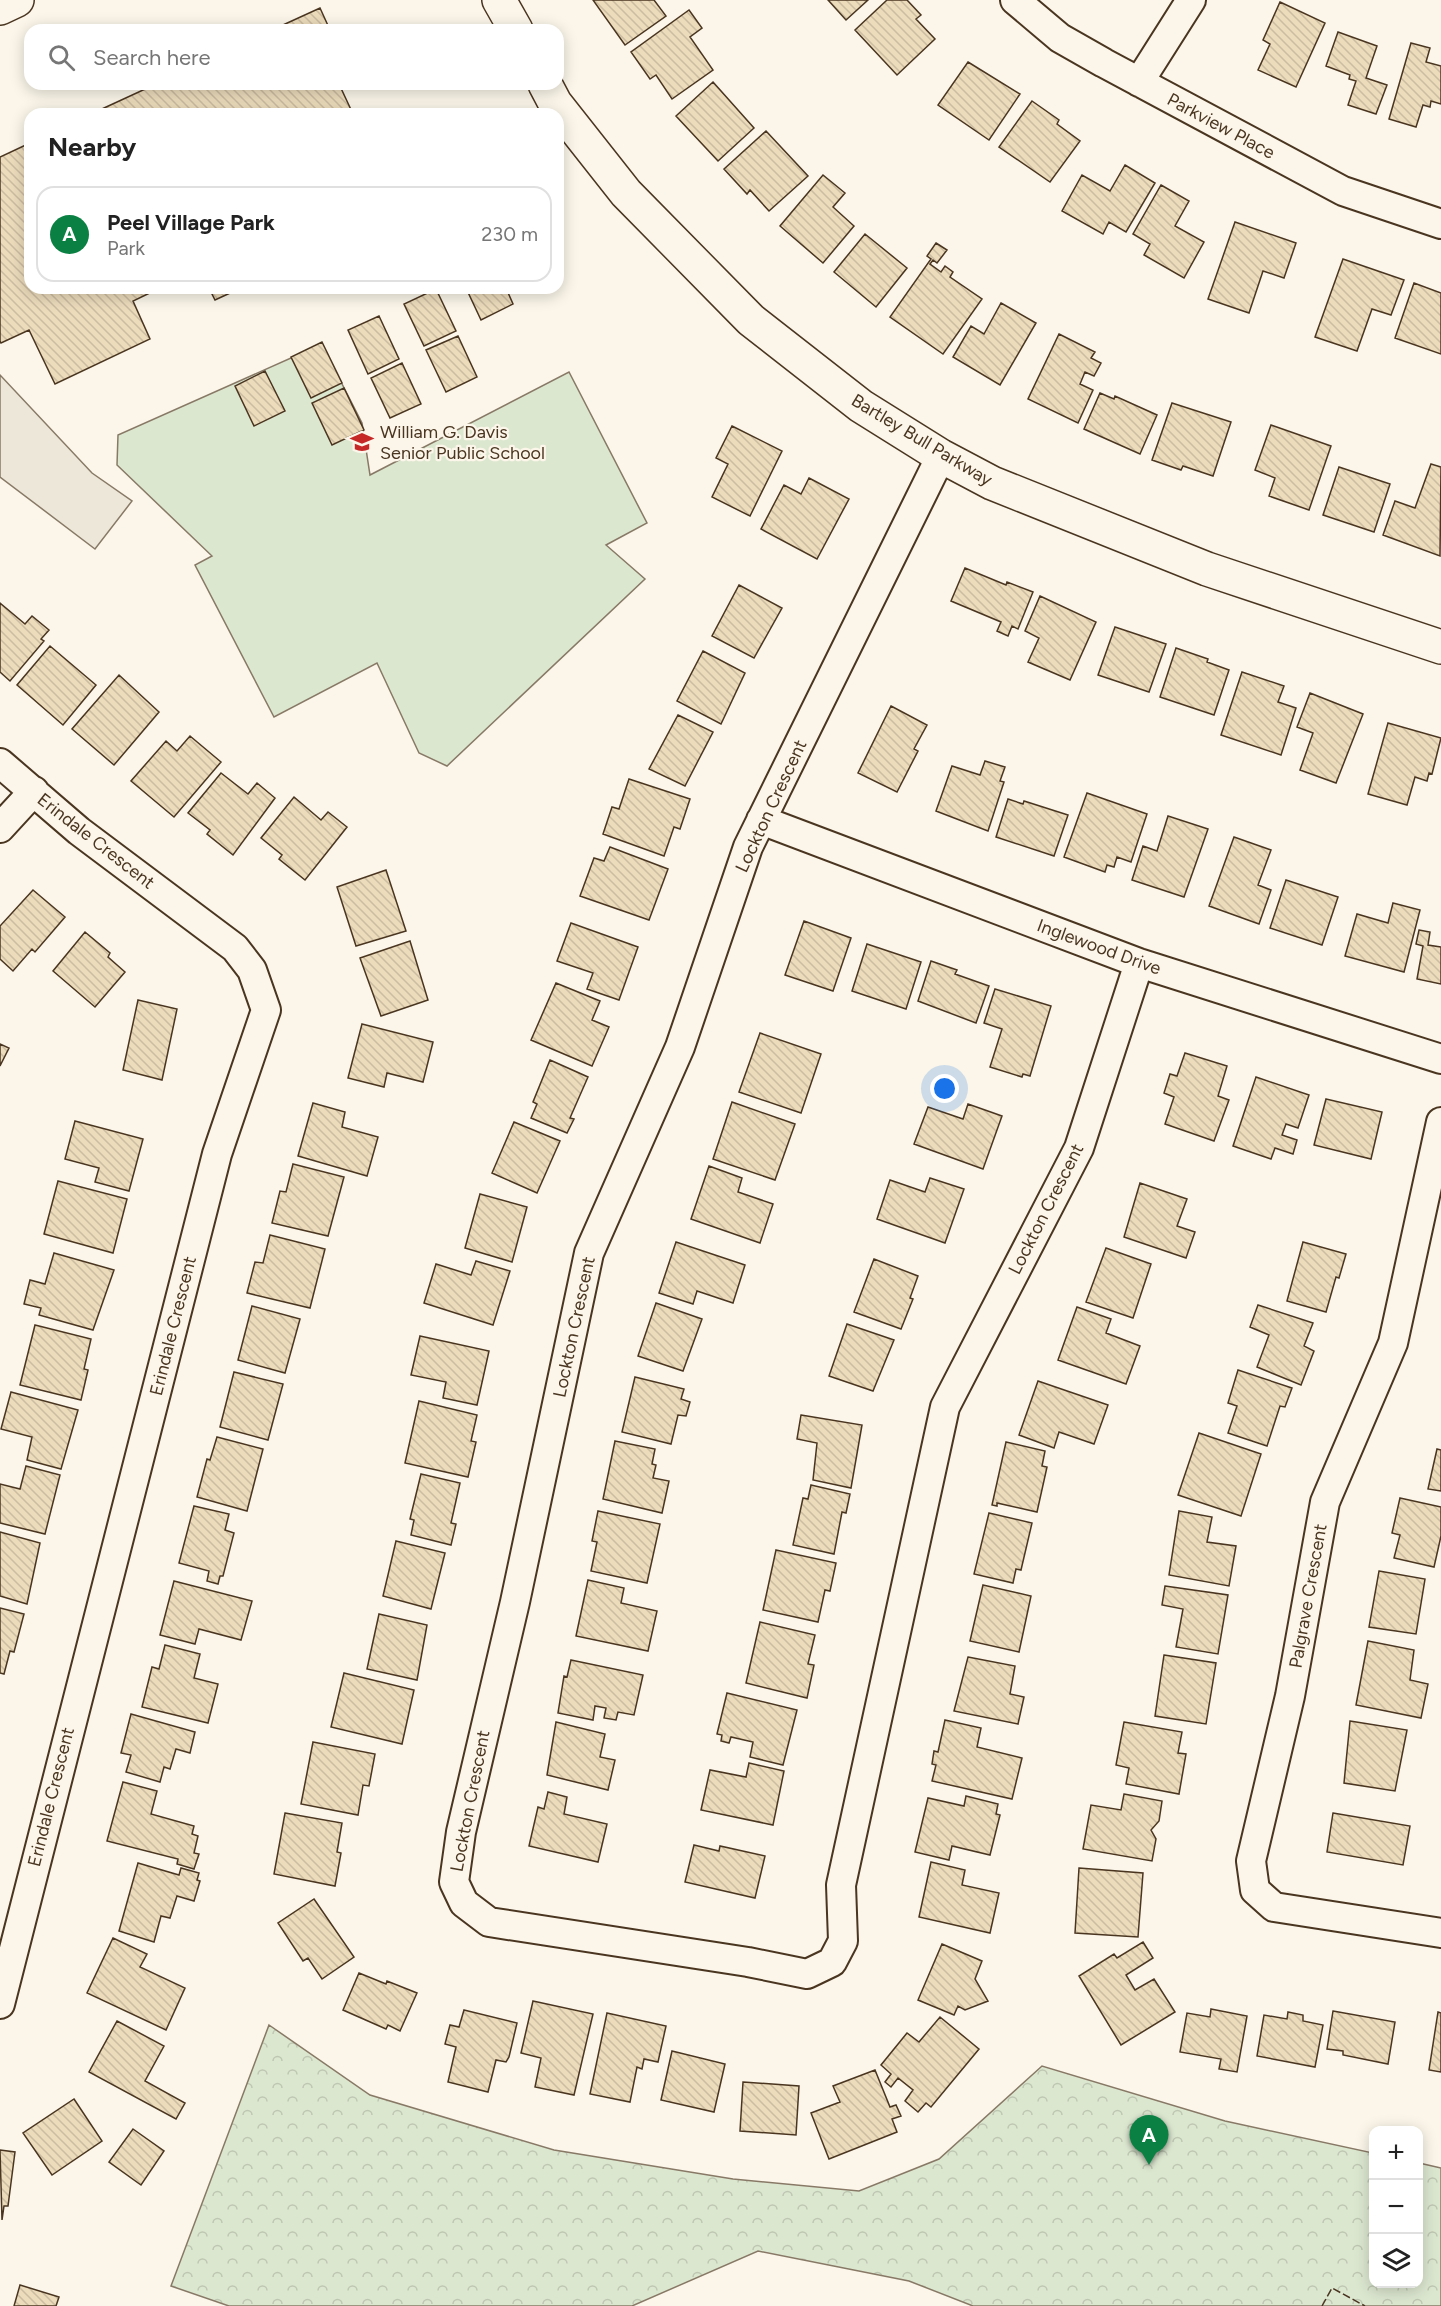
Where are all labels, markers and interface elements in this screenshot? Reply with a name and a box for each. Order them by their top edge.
search box [24,24,564,90]
icon: search [45,41,78,74]
text: Search here [93,44,211,71]
street label: Parkview Place [1163,88,1279,164]
text: Nearby [48,131,136,163]
text: Peel Village Park [107,209,275,236]
text: A [62,222,77,246]
text: 230 m [481,222,538,246]
text: Park [107,236,145,260]
street label: Bartley Bull Parkway [848,389,997,491]
place label: William G. Davis Senior Public School [380,421,545,464]
school or university icon: William G. Davis Senior Public School [349,429,375,455]
street label: Lockton Crescent [731,736,811,876]
street label: Erindale Crescent [33,788,159,894]
street label: Inglewood Drive [1034,914,1164,980]
your location [930,1074,959,1103]
street label: Lockton Crescent [1004,1140,1088,1278]
street label: Erindale Crescent [145,1254,201,1398]
street label: Lockton Crescent [548,1254,600,1400]
street label: Palgrave Crescent [1284,1522,1332,1670]
street label: Erindale Crescent [23,1725,79,1869]
street label: Lockton Crescent [445,1728,495,1874]
pin: A [1130,2116,1168,2165]
map controls [1369,2126,1423,2288]
button: + [1369,2126,1423,2180]
button: − [1369,2180,1423,2234]
button: layers [1369,2234,1423,2288]

